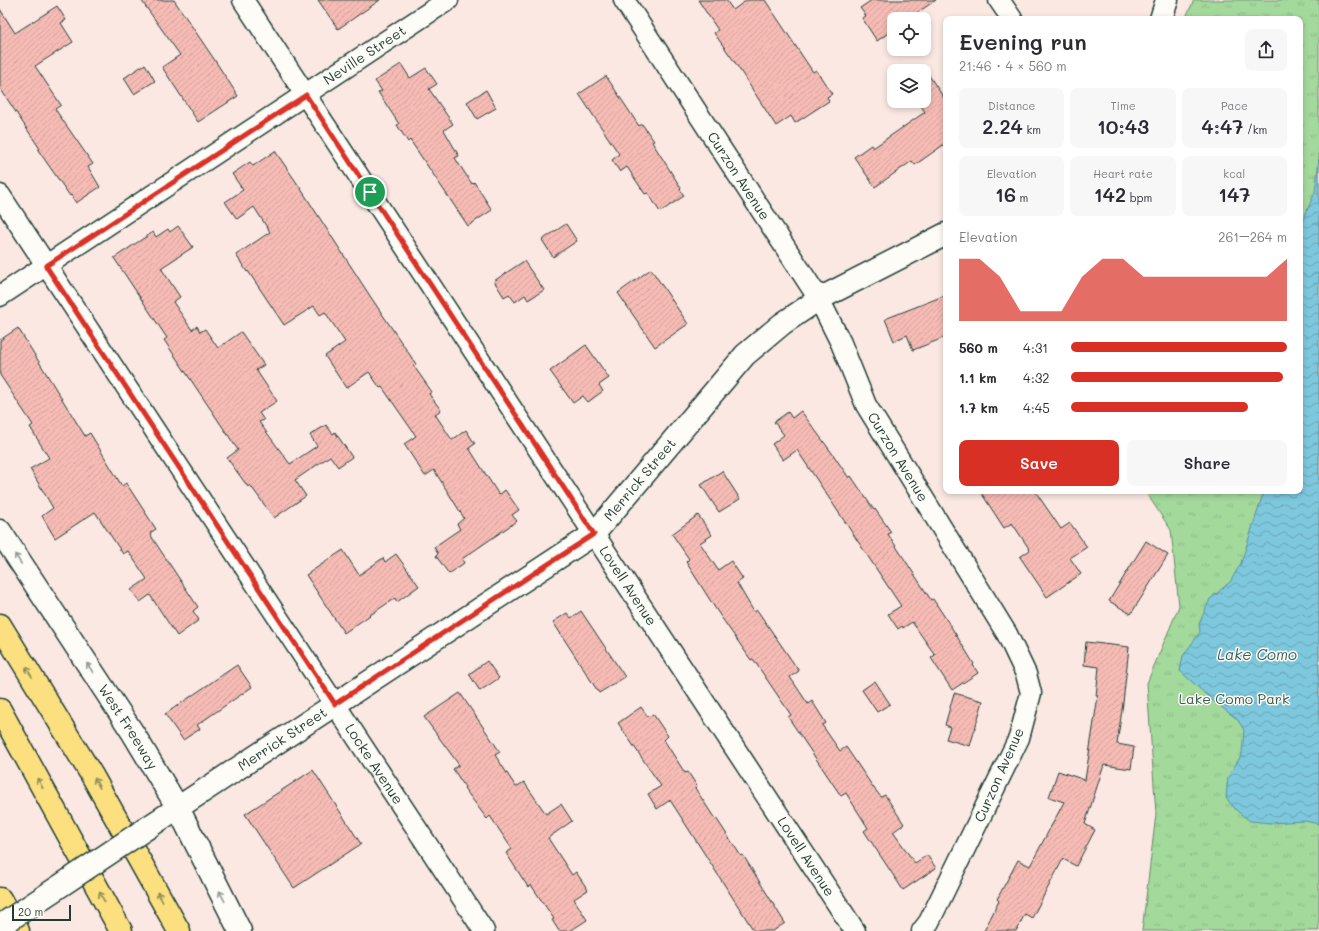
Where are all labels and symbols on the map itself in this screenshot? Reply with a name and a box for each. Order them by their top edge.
street label: Neville Street [319,20,409,89]
street label: Curzon Avenue [703,128,775,223]
pin [353,175,387,209]
street label: Curzon Avenue [864,408,933,505]
street label: Merrick Street [599,434,680,525]
street label: Lovell Avenue [595,542,662,629]
one-way arrow [14,553,22,565]
water label: Lake Como [1217,644,1297,664]
one-way arrow [86,663,94,674]
one-way arrow [25,667,33,678]
street label: West Freeway [94,680,163,773]
park label: Lake Como Park [1179,689,1289,708]
street label: Merrick Street [234,702,330,775]
street label: Locke Avenue [341,720,408,808]
street label: Curzon Avenue [969,725,1028,825]
one-way arrow [35,777,43,789]
one-way arrow [92,777,100,789]
street label: Lovell Avenue [773,813,840,900]
one-way arrow [218,890,225,902]
one-way arrow [98,891,106,903]
one-way arrow [156,891,163,903]
scale bar [12,903,71,922]

